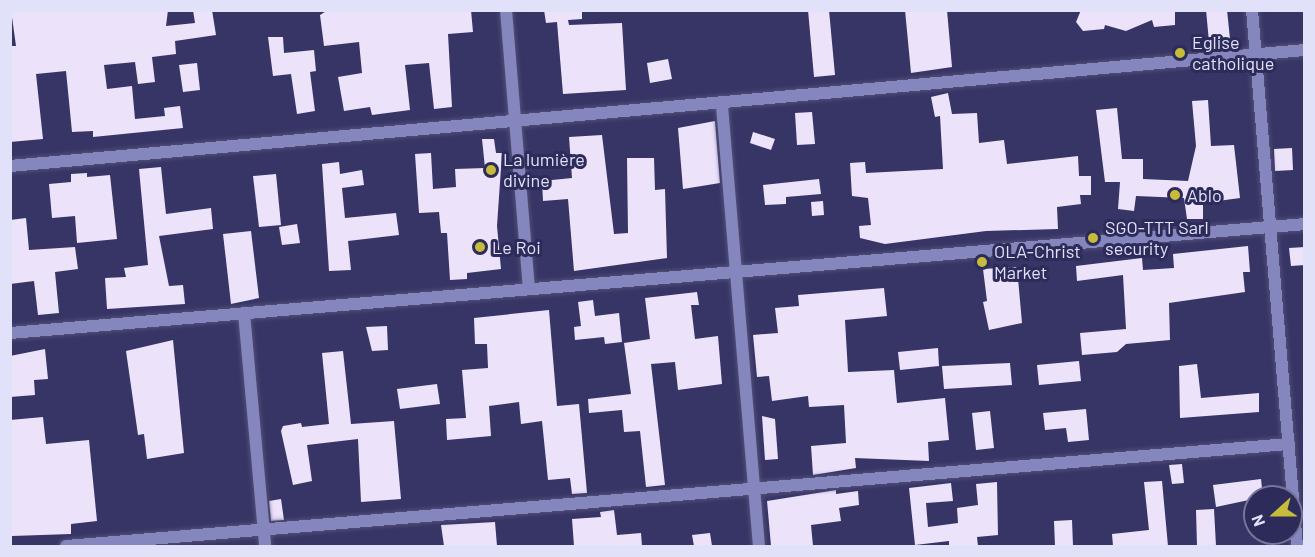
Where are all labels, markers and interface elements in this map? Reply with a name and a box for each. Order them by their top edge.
place label: Eglise catholique [1192,32,1274,74]
marker: Eglise catholique [1173,46,1187,60]
place label: La lumière divine [503,149,585,192]
marker: La lumière divine [484,163,498,177]
place label: Ablo [1187,184,1222,206]
marker: Ablo [1168,188,1182,202]
place label: SGO-TTT Sarl security [1105,217,1209,260]
marker: SGO-TTT Sarl security [1086,231,1100,245]
place label: Le Roi [492,236,541,258]
marker: Le Roi [473,240,487,254]
place label: OLA-Christ Market [994,241,1081,284]
marker: OLA-Christ Market [975,255,989,269]
north arrow [1243,485,1303,545]
text: N [1247,513,1268,529]

